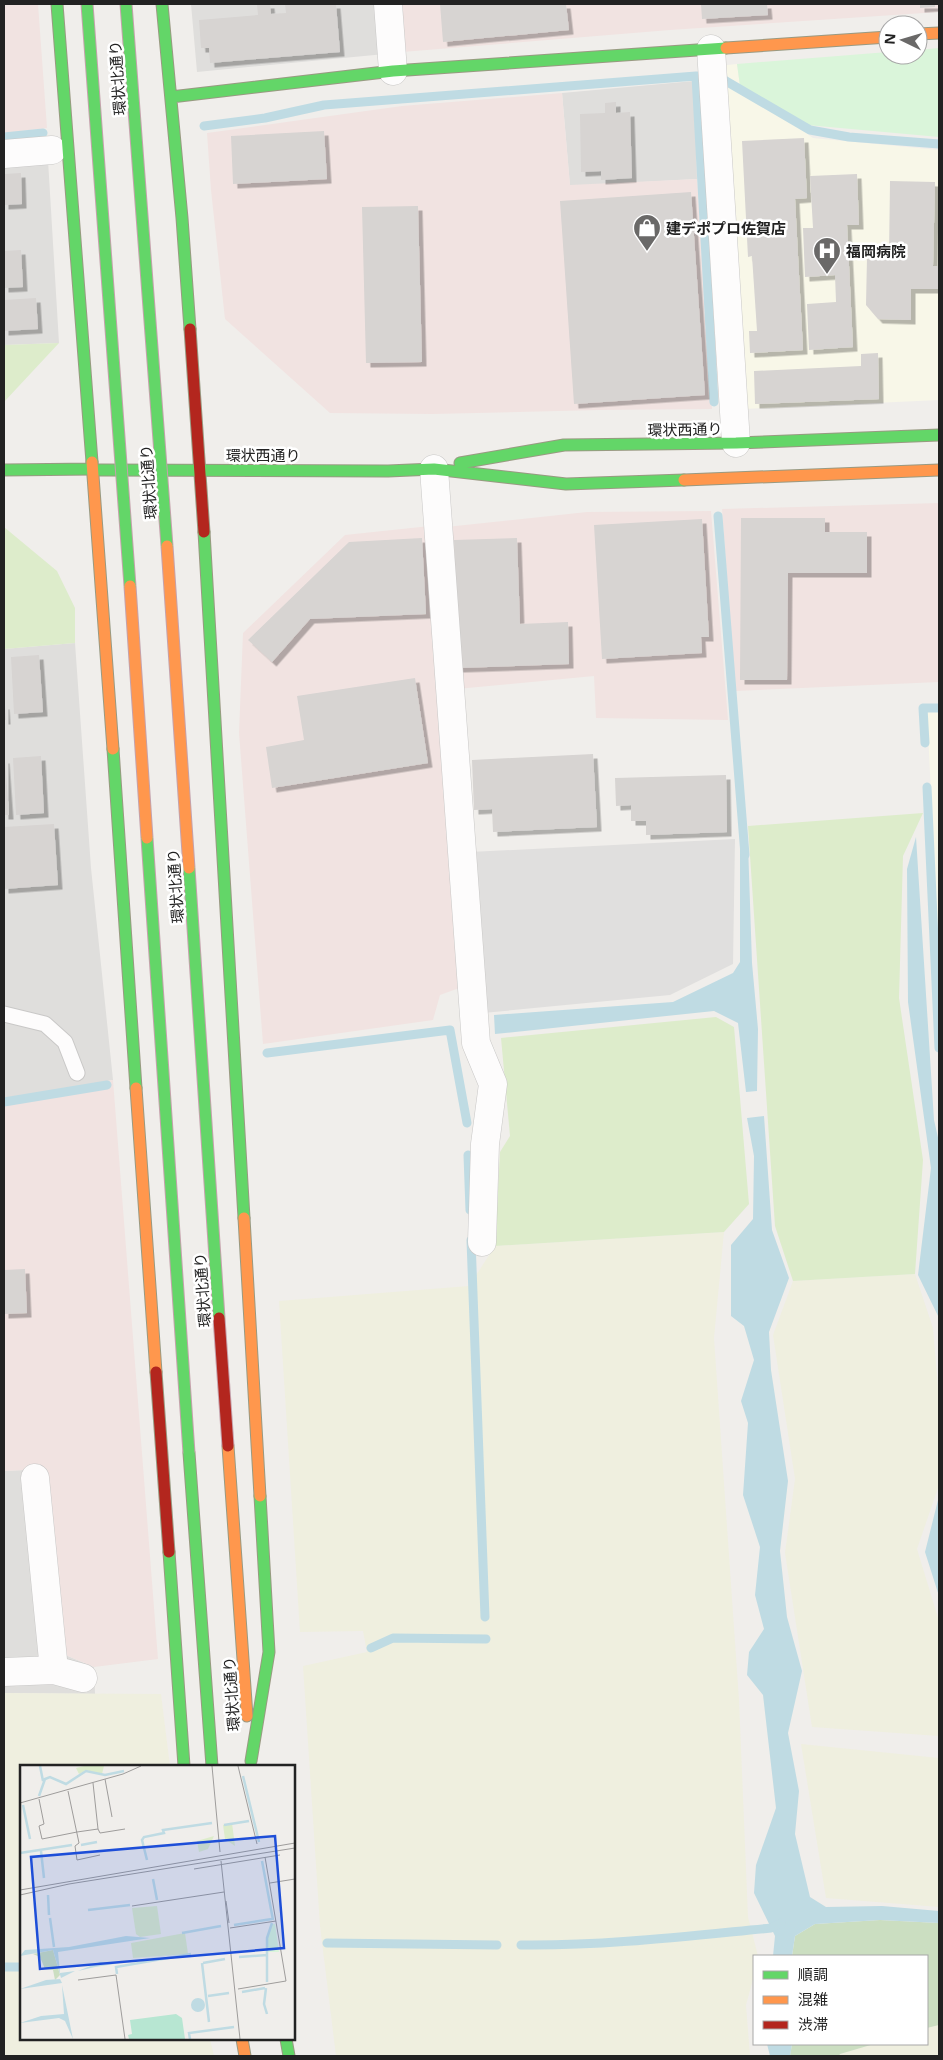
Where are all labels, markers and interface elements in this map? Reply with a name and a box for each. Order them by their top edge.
north arrow [878,15,928,65]
text: N [880,32,900,45]
street label: 環状北通り [104,40,130,116]
shop icon: 建デポプロ佐賀店 [632,213,662,252]
place label: 建デポプロ佐賀店 [666,218,786,238]
hospital icon: 福岡病院 [812,236,842,275]
place label: 福岡病院 [845,241,906,261]
street label: 環状西通り [647,418,723,440]
street label: 環状北通り [135,444,161,520]
street label: 環状西通り [225,445,301,465]
street label: 環状北通り [162,848,188,924]
street label: 環状北通り [189,1252,215,1328]
street label: 環状北通り [218,1656,244,1732]
inset map [20,1765,295,2040]
legend [753,1955,928,2045]
text: 順調 [798,1964,828,1984]
text: 混雑 [798,1989,828,2009]
text: 渋滞 [798,2014,828,2034]

